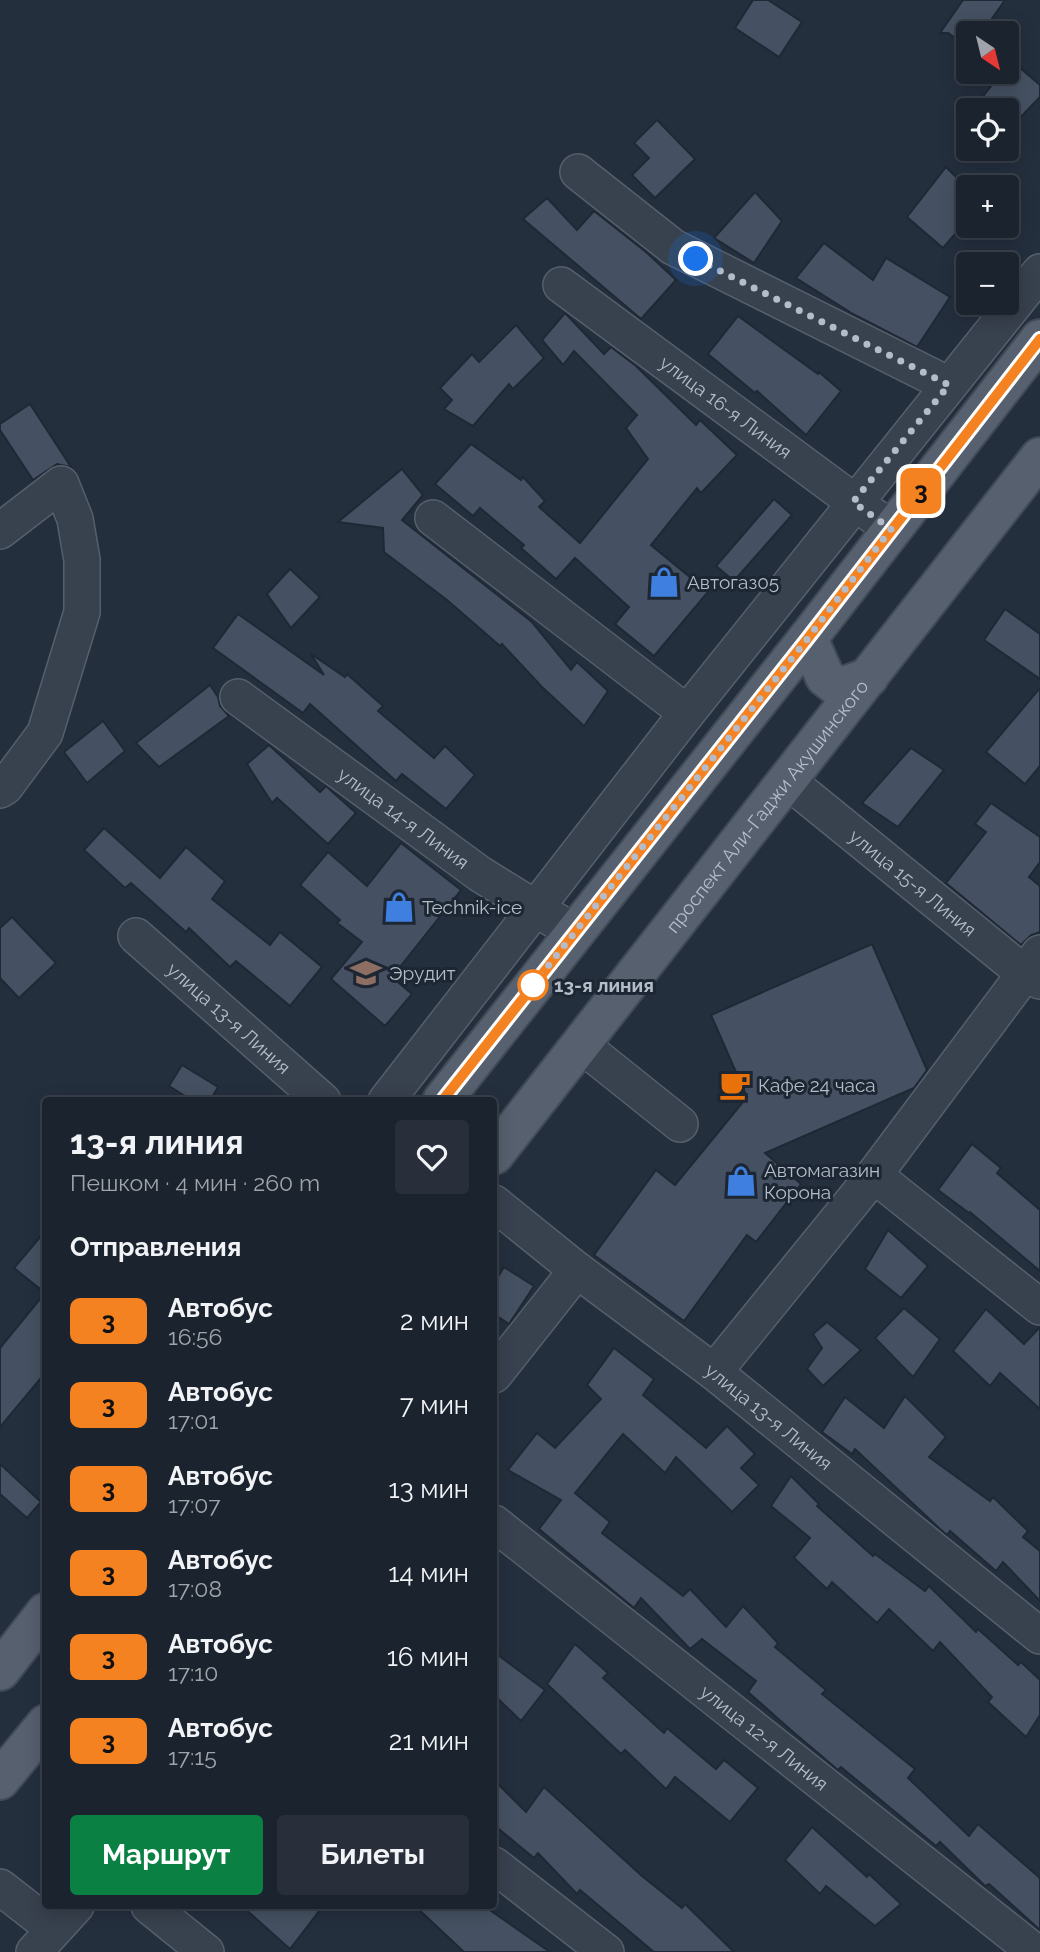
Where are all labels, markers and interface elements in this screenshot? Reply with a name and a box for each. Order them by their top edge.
north arrow [956,21,1018,84]
map controls [956,21,1019,315]
button: locate [956,98,1019,161]
button: + [956,175,1019,238]
your location [678,241,713,276]
button: − [956,252,1019,315]
street label: улица 16-я Линия [656,351,796,463]
line badge: 3 [898,468,944,514]
text: 3 [914,476,928,505]
shop icon: Автогаз05 [647,565,681,599]
place label: Автогаз05 [687,571,779,593]
street label: проспект Али-Гаджи Акушинского [661,675,873,937]
street label: улица 14-я Линия [334,763,473,873]
street label: улица 15-я Линия [845,824,981,941]
shop icon: Technik-ice [382,890,416,924]
place label: Technik-ice [422,896,522,918]
school or university icon: Эрудит [349,956,383,990]
street label: улица 13-я Линия [163,958,295,1078]
place label: Эрудит [389,962,456,984]
marker: 13-я линия [518,970,548,1000]
place label: 13-я линия [554,974,654,996]
cafe icon: Кафе 24 часа [718,1068,752,1102]
place label: Кафе 24 часа [758,1074,876,1096]
button: heart [395,1120,469,1194]
text: 13-я линия [70,1123,243,1162]
place label: Автомагазин Корона [764,1159,880,1203]
shop icon: Автомагазин Корона [724,1164,758,1198]
text: Пешком · 4 мин · 260 m [70,1169,320,1196]
text: Отправления [70,1232,241,1262]
text: Автобус [168,1293,273,1323]
text: 3 [102,1306,115,1335]
text: 2 мин [400,1306,469,1336]
text: 16:56 [168,1323,222,1350]
street label: улица 13-я Линия [701,1358,837,1474]
text: Автобус [168,1377,273,1407]
text: 3 [102,1390,115,1419]
text: 7 мин [400,1390,469,1420]
text: 17:01 [168,1407,218,1434]
text: Автобус [168,1461,273,1491]
text: 3 [102,1474,115,1503]
text: 13 мин [389,1474,469,1504]
text: 17:07 [168,1491,221,1518]
text: Автобус [168,1545,273,1575]
text: 3 [102,1558,115,1587]
text: 14 мин [388,1558,469,1588]
text: 17:08 [168,1575,222,1602]
text: Автобус [168,1629,273,1659]
text: 3 [102,1642,115,1671]
text: 16 мин [387,1642,469,1672]
text: 17:10 [168,1659,218,1686]
street label: улица 12-я Линия [696,1680,833,1795]
text: Автобус [168,1713,273,1743]
text: 3 [102,1726,115,1755]
text: 21 мин [389,1726,469,1756]
text: 17:15 [168,1743,217,1770]
button: Маршрут [70,1815,263,1895]
button: Билеты [277,1815,469,1895]

